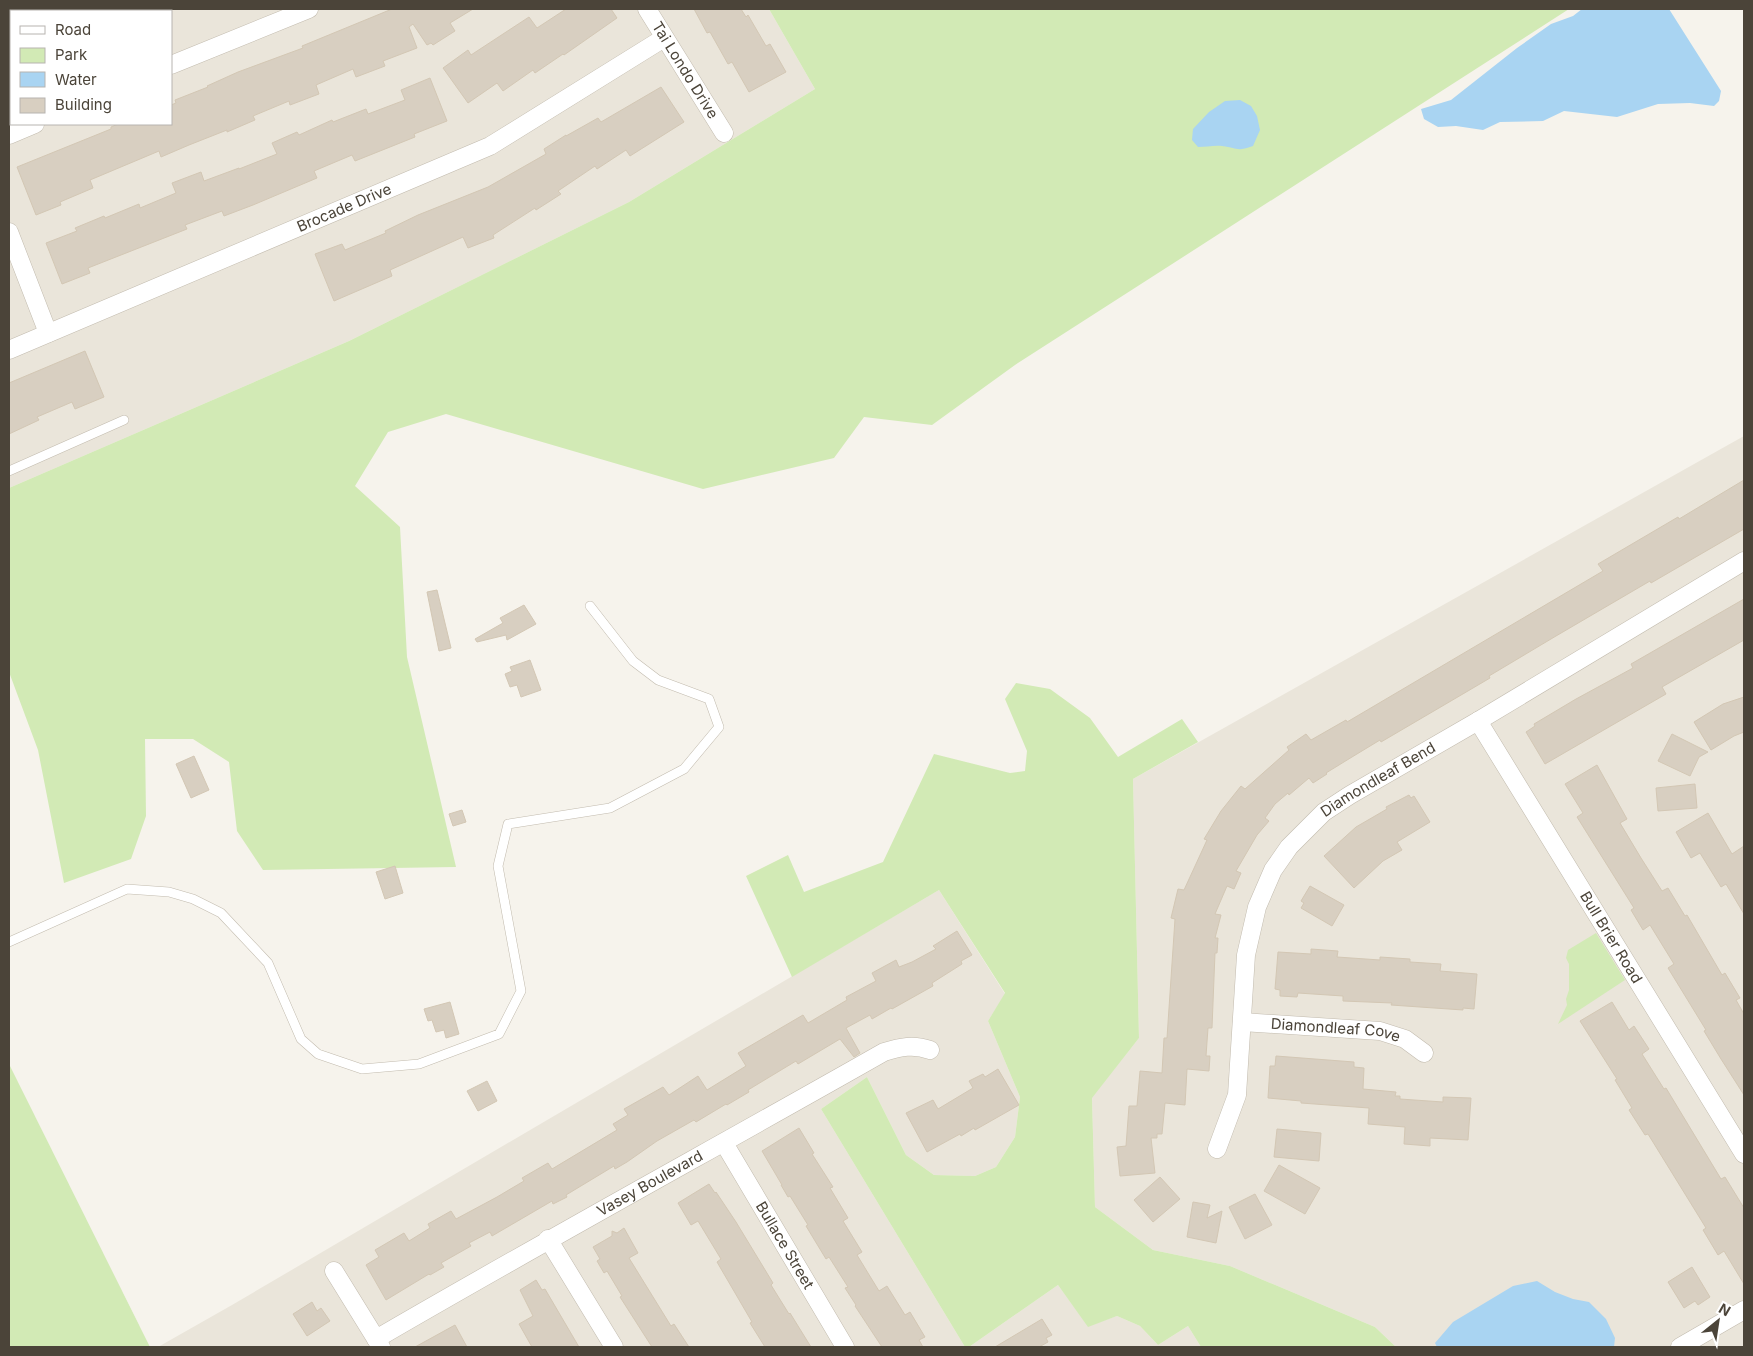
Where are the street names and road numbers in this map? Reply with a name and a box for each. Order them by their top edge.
street label: Tai Londo Drive [648,18,723,122]
street label: Brocade Drive [294,179,394,236]
street label: Diamondleaf Bend [1317,738,1439,821]
street label: Bull Brier Road [1576,888,1647,987]
street label: Diamondleaf Cove [1270,1014,1403,1046]
street label: Vasey Boulevard [593,1146,706,1220]
street label: Bullace Street [752,1198,818,1292]

